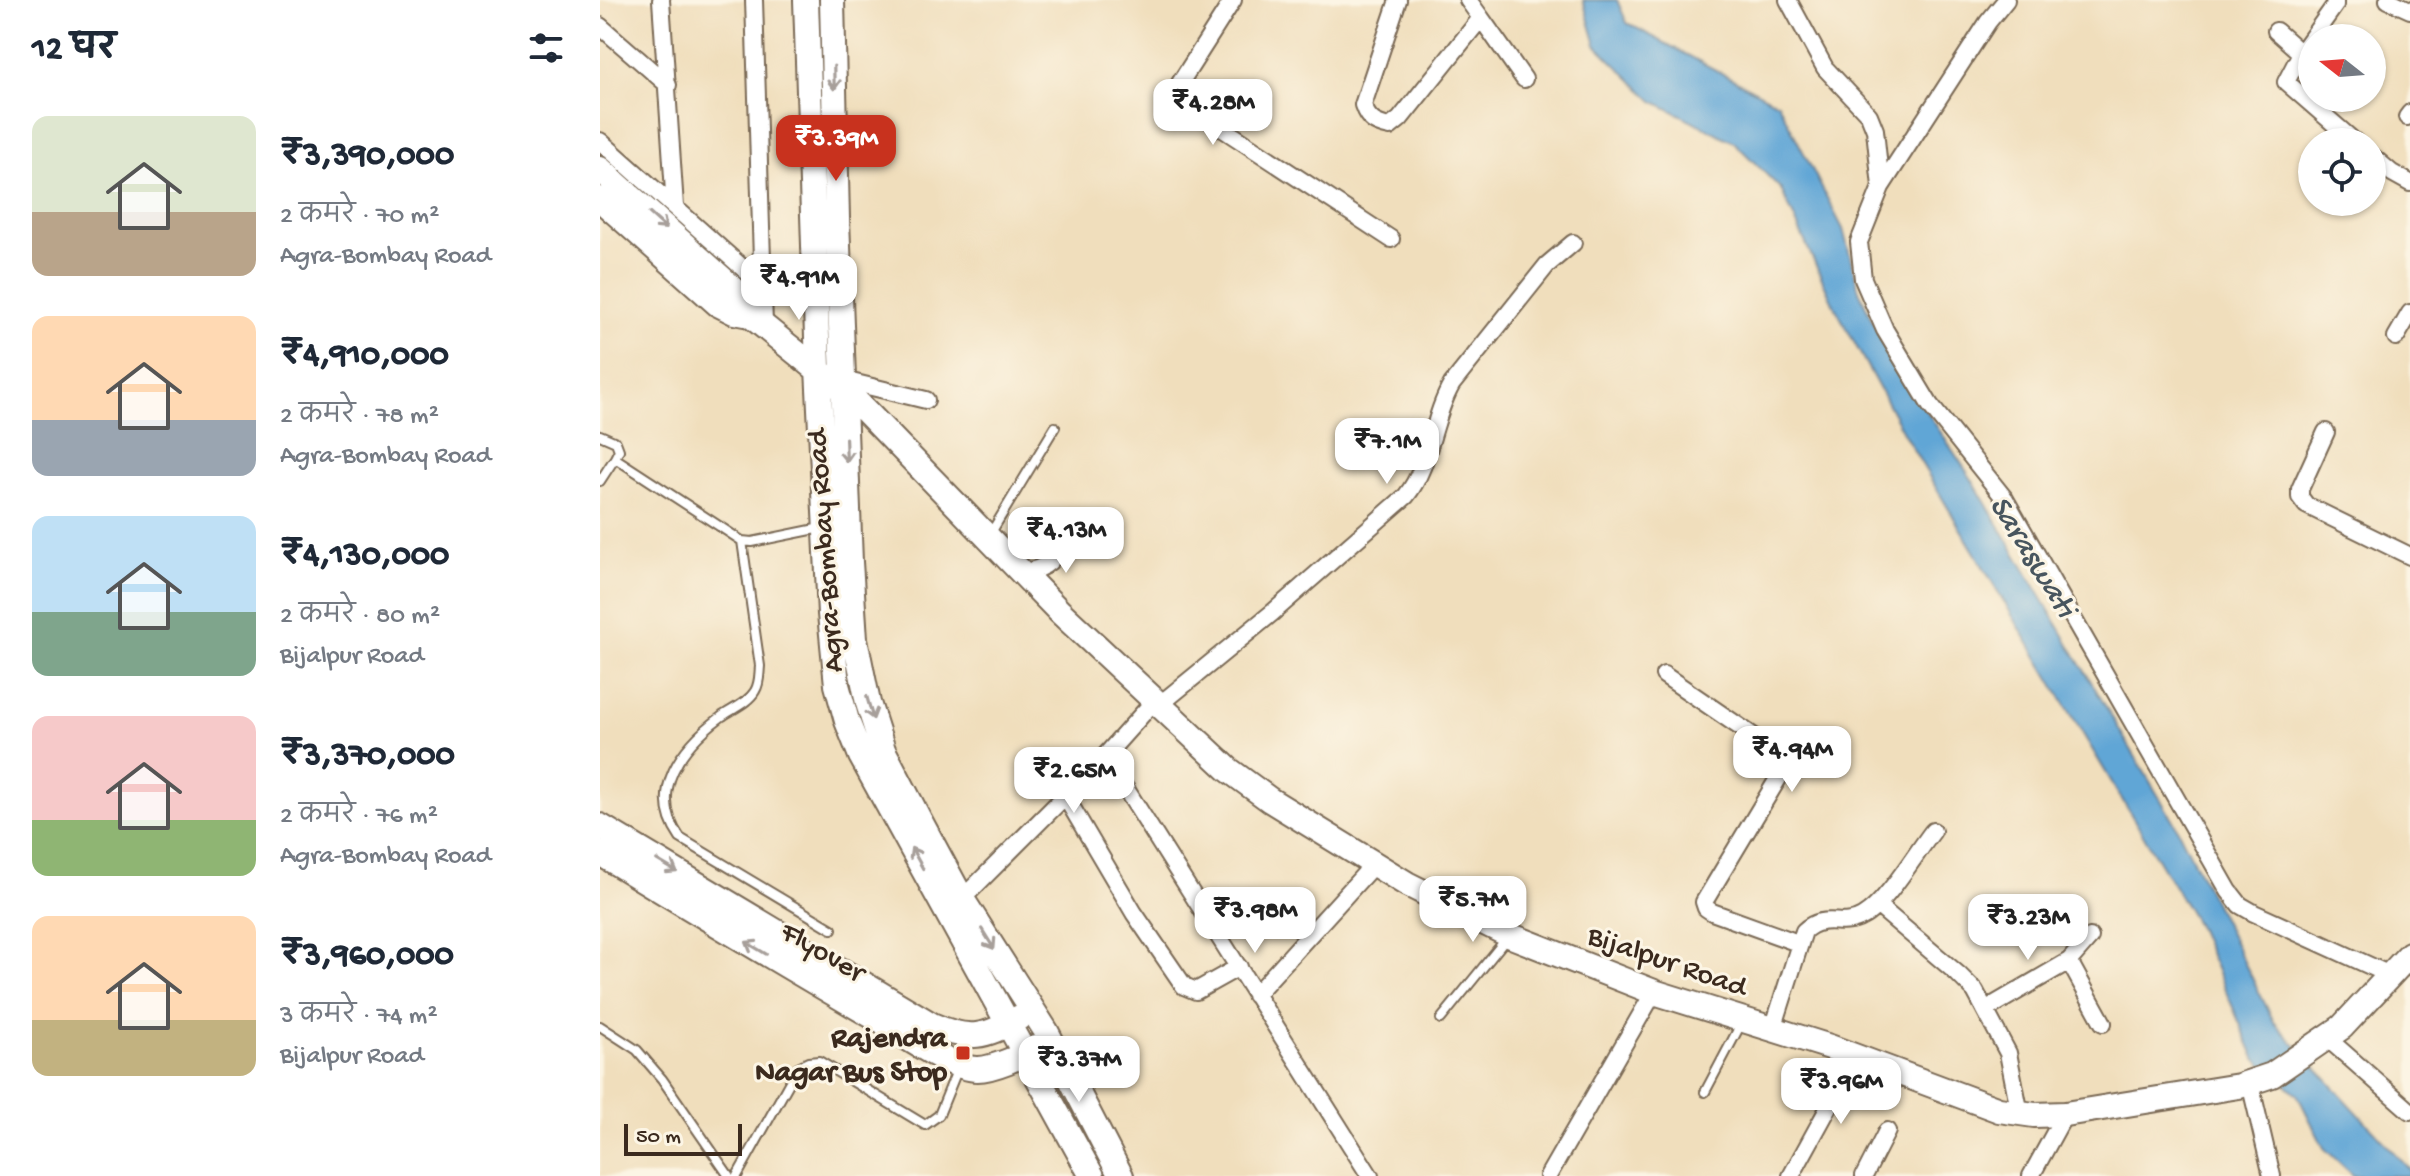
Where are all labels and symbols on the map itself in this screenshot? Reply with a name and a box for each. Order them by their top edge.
north arrow [2298,24,2386,112]
one-way arrow [826,64,841,91]
pin: ₹4.28M [1148,79,1278,147]
pin: ₹3.39M [771,115,901,183]
one-way arrow [648,212,668,231]
pin: ₹4.91M [734,254,864,322]
pin: ₹7.1M [1331,418,1443,486]
street label: Agra-Bombay Road [801,426,853,673]
one-way arrow [838,436,853,463]
water label: Saraswati [1979,490,2085,628]
pin: ₹4.13M [1001,507,1131,575]
one-way arrow [864,694,879,720]
pin: ₹4.94M [1727,726,1857,794]
pin: ₹2.65M [1009,747,1139,815]
one-way arrow [909,847,925,870]
one-way arrow [655,858,678,874]
pin: ₹5.7M [1417,876,1529,944]
pin: ₹3.98M [1190,887,1320,955]
pin: ₹3.23M [1963,894,2093,962]
street label: Flyover [772,915,872,993]
street label: Bijalpur Road [1581,919,1753,1008]
one-way arrow [980,927,996,950]
one-way arrow [745,940,768,956]
place label: Rajendra Nagar Bus Stop [755,1023,948,1092]
pin: ₹3.37M [1014,1036,1144,1104]
marker: Rajendra Nagar Bus Stop [954,1044,972,1062]
pin: ₹3.96M [1776,1058,1906,1126]
scale bar [624,1120,742,1156]

